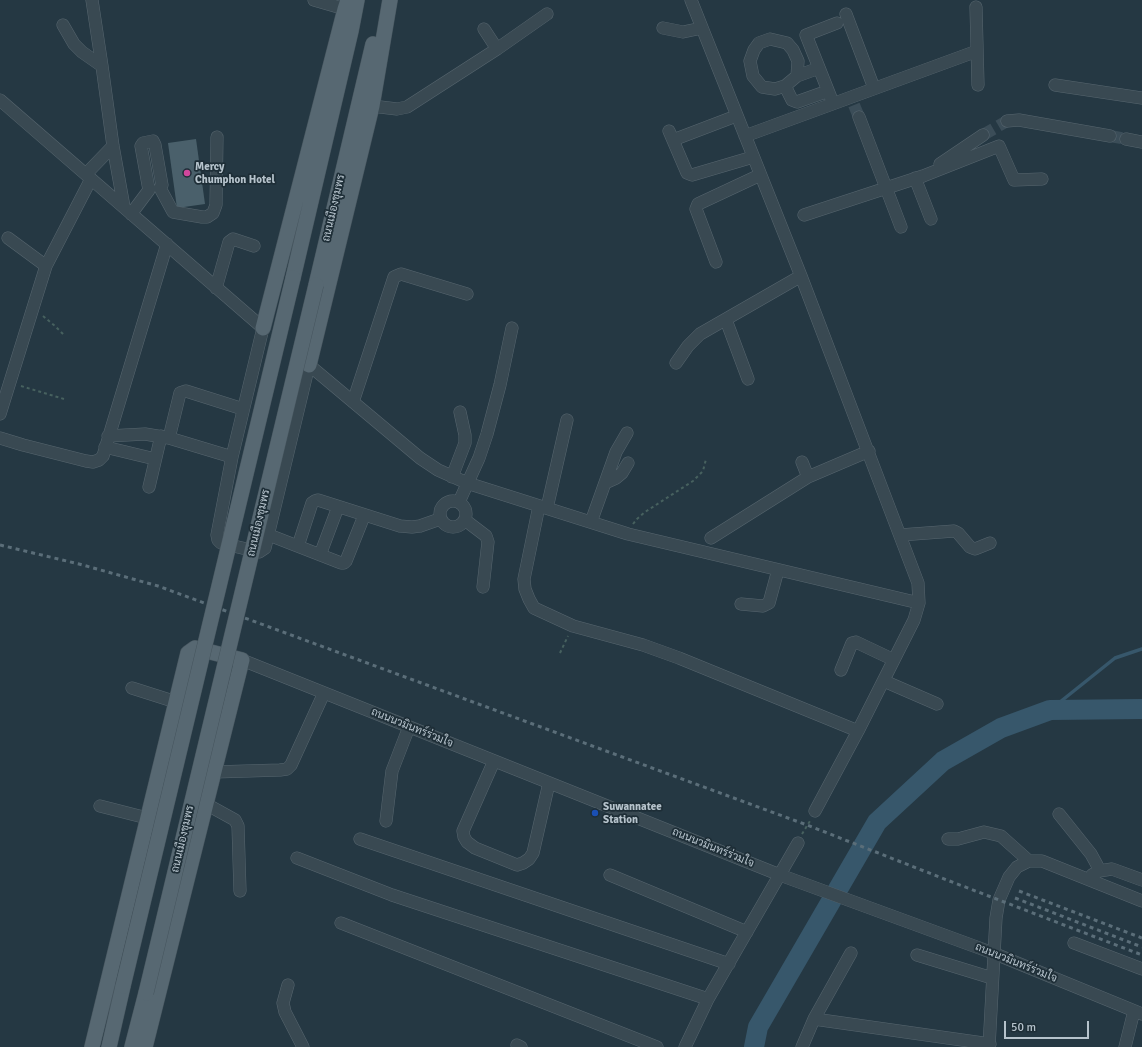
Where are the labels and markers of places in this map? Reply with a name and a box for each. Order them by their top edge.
place label: Mercy Chumphon Hotel [195,160,275,186]
marker: Mercy Chumphon Hotel [182,168,192,178]
place label: Suwannatee Station [603,800,662,826]
marker: Suwannatee Station [590,808,600,818]

